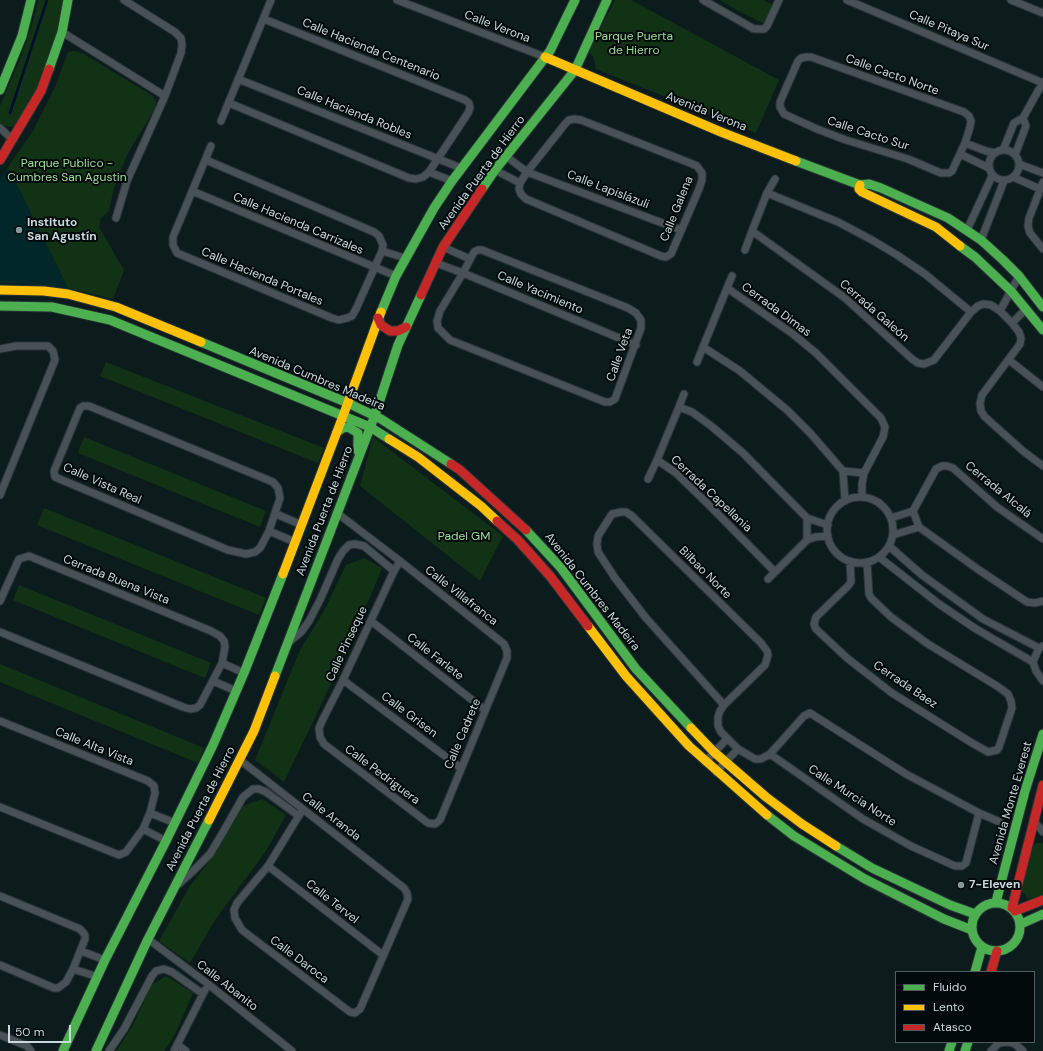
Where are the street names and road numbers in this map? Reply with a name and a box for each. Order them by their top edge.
street label: Calle Verona [462,8,532,46]
street label: Calle Pitaya Sur [907,8,991,54]
street label: Calle Hacienda Centenario [300,16,442,84]
street label: Calle Cacto Norte [843,51,941,99]
street label: Calle Hacienda Robles [294,83,414,143]
street label: Avenida Verona [663,89,749,135]
street label: Avenida Puerta de Hierro [436,113,528,233]
street label: Calle Cacto Sur [825,114,911,154]
street label: Calle Lapislázuli [565,168,651,212]
street label: Calle Galena [657,174,697,244]
street label: Calle Hacienda Carrizales [231,190,365,258]
street label: Calle Hacienda Portales [199,245,325,309]
street label: Calle Yacimiento [495,268,585,318]
street label: Cerrada Galeón [836,277,912,345]
street label: Cerrada Dimas [738,280,814,340]
street label: Calle Veta [604,326,636,384]
street label: Avenida Cumbres Madeira [247,344,387,414]
street label: Avenida Puerta de Hierro [294,444,356,578]
street label: Cerrada Capellania [667,453,755,535]
street label: Cerrada Alcalá [962,459,1034,521]
street label: Calle Vista Real [61,460,143,508]
street label: Avenida Cumbres Madeira [541,530,643,654]
street label: Bilbao Norte [676,544,734,602]
street label: Cerrada Buena Vista [61,552,171,608]
street label: Calle Villafranca [422,563,500,629]
street label: Calle Pinseque [323,604,371,684]
street label: Calle Farlete [404,630,466,684]
street label: Cerrada Baez [870,658,940,712]
street label: Calle Grisen [378,689,440,741]
street label: Calle Cadrete [442,697,484,771]
street label: Calle Alta Vista [53,725,135,769]
street label: Avenida Monte Everest [987,740,1035,866]
street label: Calle Pedriguera [342,742,422,808]
street label: Avenida Puerta de Hierro [163,744,239,874]
street label: Calle Murcia Norte [805,762,899,830]
street label: Calle Aranda [299,790,363,844]
street label: Calle Tervel [303,877,361,927]
street label: Calle Daroca [267,933,331,987]
street label: Calle Abanito [193,958,261,1014]

